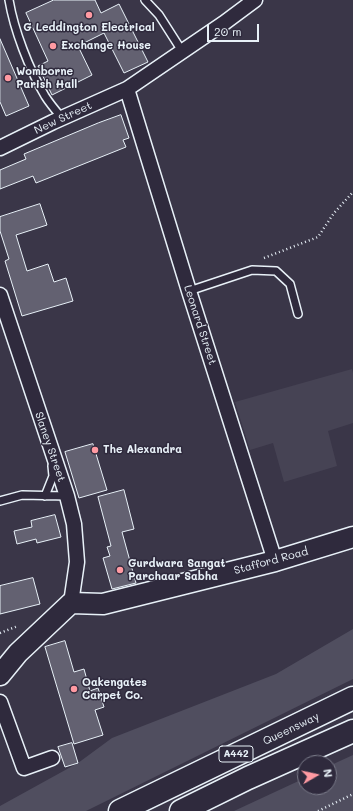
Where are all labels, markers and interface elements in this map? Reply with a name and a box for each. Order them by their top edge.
marker: G Leddington Electrical [84,10,94,20]
scale bar [209,16,261,42]
place label: G Leddington Electrical [23,21,155,35]
text: 20 m [214,23,242,39]
place label: Exchange House [61,39,151,53]
marker: Exchange House [48,41,58,51]
place label: Womborne Parish Hall [16,65,77,91]
marker: Womborne Parish Hall [3,73,13,83]
street label: New Street [32,99,94,137]
street label: Leonard Street [181,283,219,367]
street label: Slaney Street [32,410,68,484]
place label: The Alexandra [103,443,182,457]
marker: The Alexandra [90,445,100,455]
street label: Stafford Road [232,545,310,577]
place label: Gurdwara Sangat Parchaar Sabha [128,557,225,583]
marker: Gurdwara Sangat Parchaar Sabha [115,565,125,575]
place label: Oakengates Carpet Co. [82,676,147,702]
marker: Oakengates Carpet Co. [69,684,79,694]
street label: Queensway [261,710,321,748]
road number: A442 [219,746,253,762]
north arrow [297,755,337,795]
text: N [320,768,336,778]

